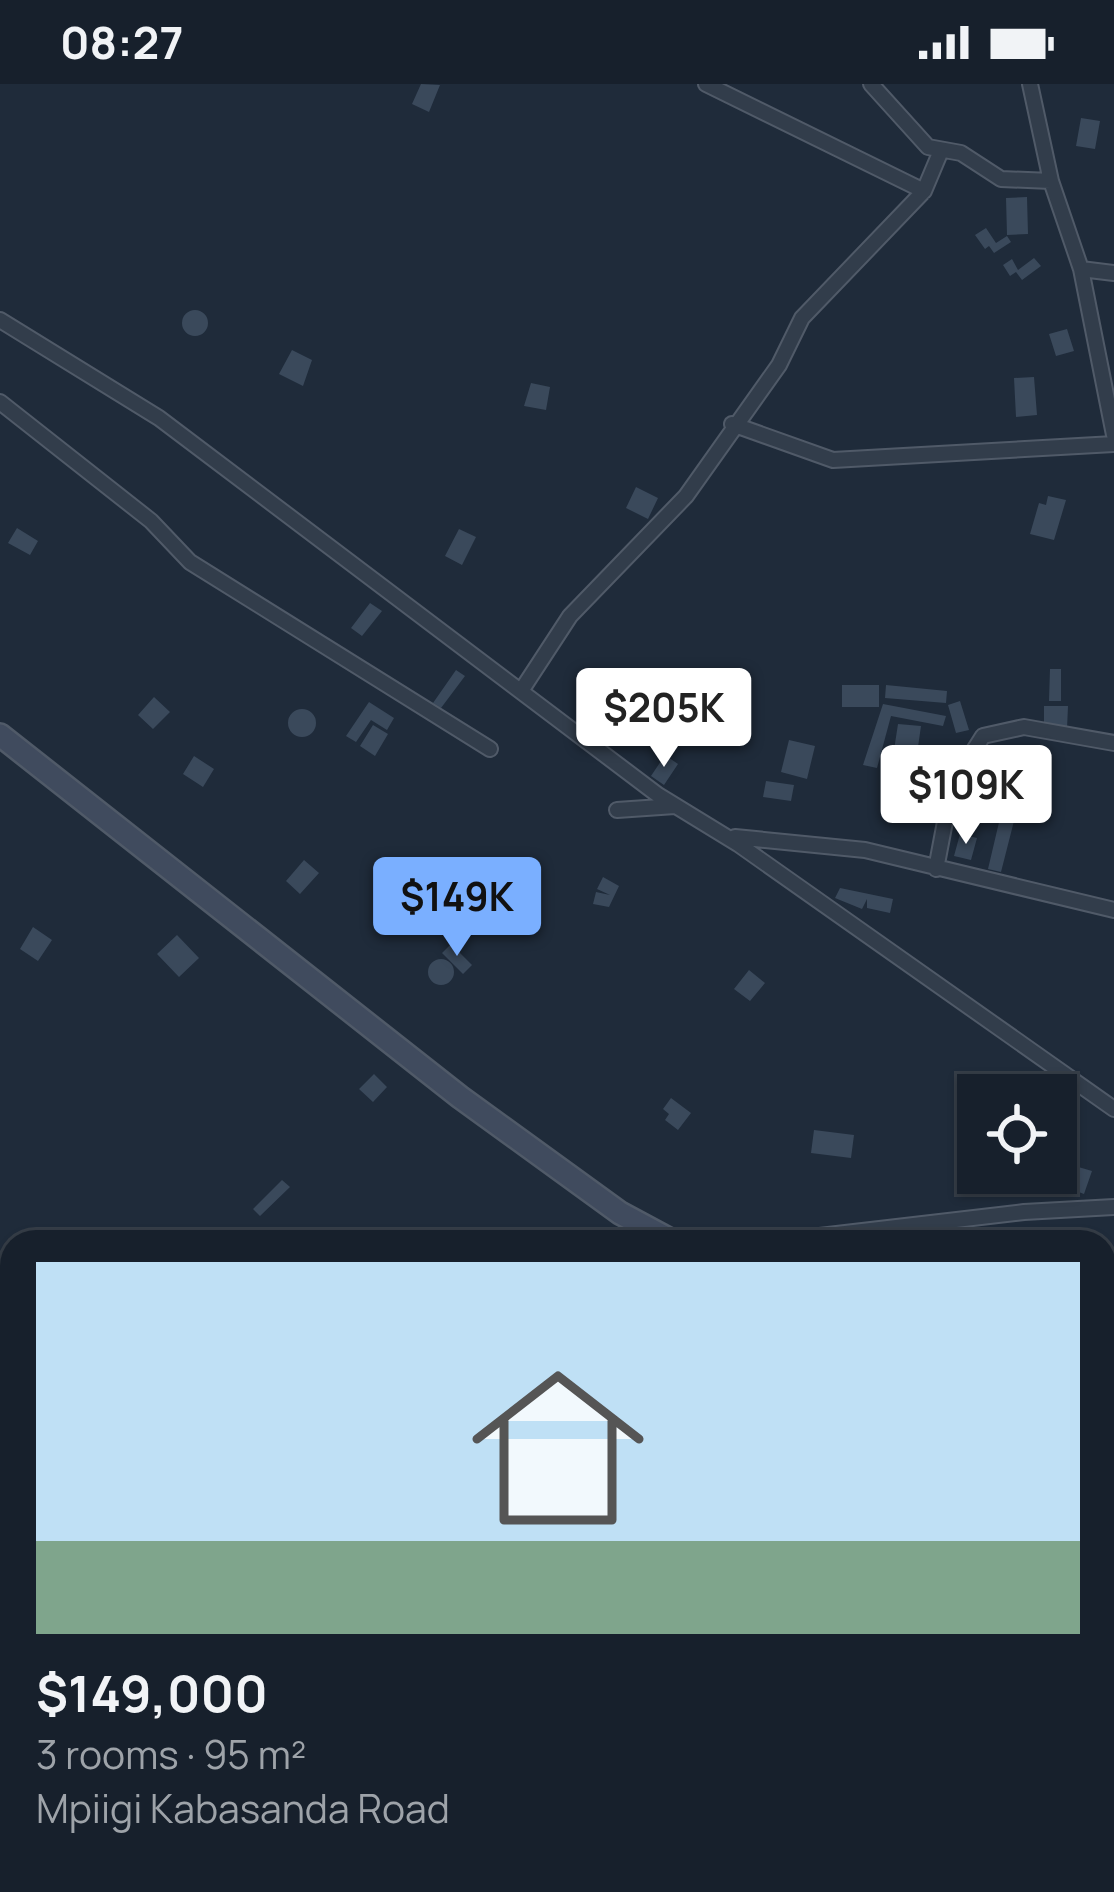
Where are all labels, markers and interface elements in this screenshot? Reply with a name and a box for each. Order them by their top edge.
text: 08:27 [60,11,183,73]
pin: $205K [580,668,748,770]
text: $205K [603,680,725,734]
pin: $109K [882,745,1050,847]
text: $109K [908,757,1024,811]
pin: $149K [373,857,541,959]
text: $149K [400,869,514,923]
map controls [957,1074,1077,1194]
button: locate [957,1074,1077,1194]
icon: home [450,1340,666,1556]
text: $149,000 [36,1658,268,1727]
text: 3 rooms · 95 m² [36,1727,306,1781]
text: Mpiigi Kabasanda Road [36,1781,450,1835]

